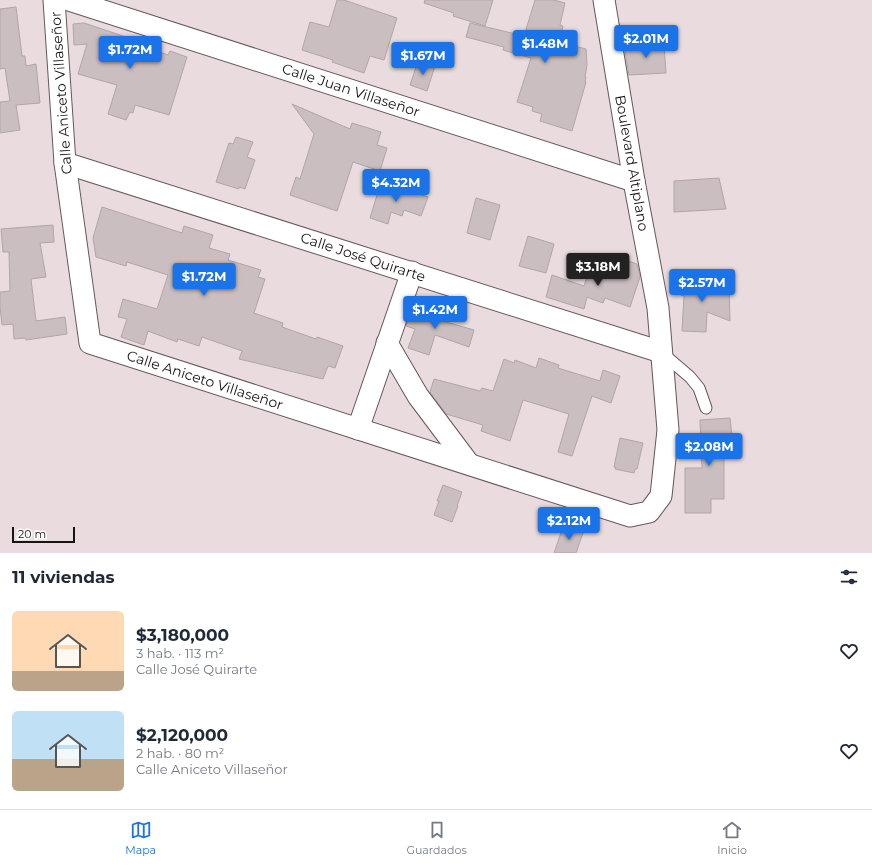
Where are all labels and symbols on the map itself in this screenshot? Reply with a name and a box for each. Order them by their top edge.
street label: Calle Aniceto Villaseñor [46,11,76,175]
pin: $2.01M [613,25,679,59]
pin: $1.48M [512,30,578,64]
pin: $1.72M [97,36,163,70]
pin: $1.67M [390,42,456,76]
street label: Calle Juan Villaseñor [280,59,423,121]
street label: Boulevard Altiplano [611,94,653,233]
pin: $4.32M [363,169,429,203]
street label: Calle José Quirarte [298,228,428,286]
pin: $3.18M [565,253,631,287]
pin: $1.72M [171,263,237,297]
pin: $2.57M [669,269,735,303]
pin: $1.42M [402,296,468,330]
street label: Calle Aniceto Villaseñor [125,346,286,414]
pin: $2.08M [676,433,742,467]
pin: $2.12M [536,507,602,541]
scale bar [12,525,75,544]

